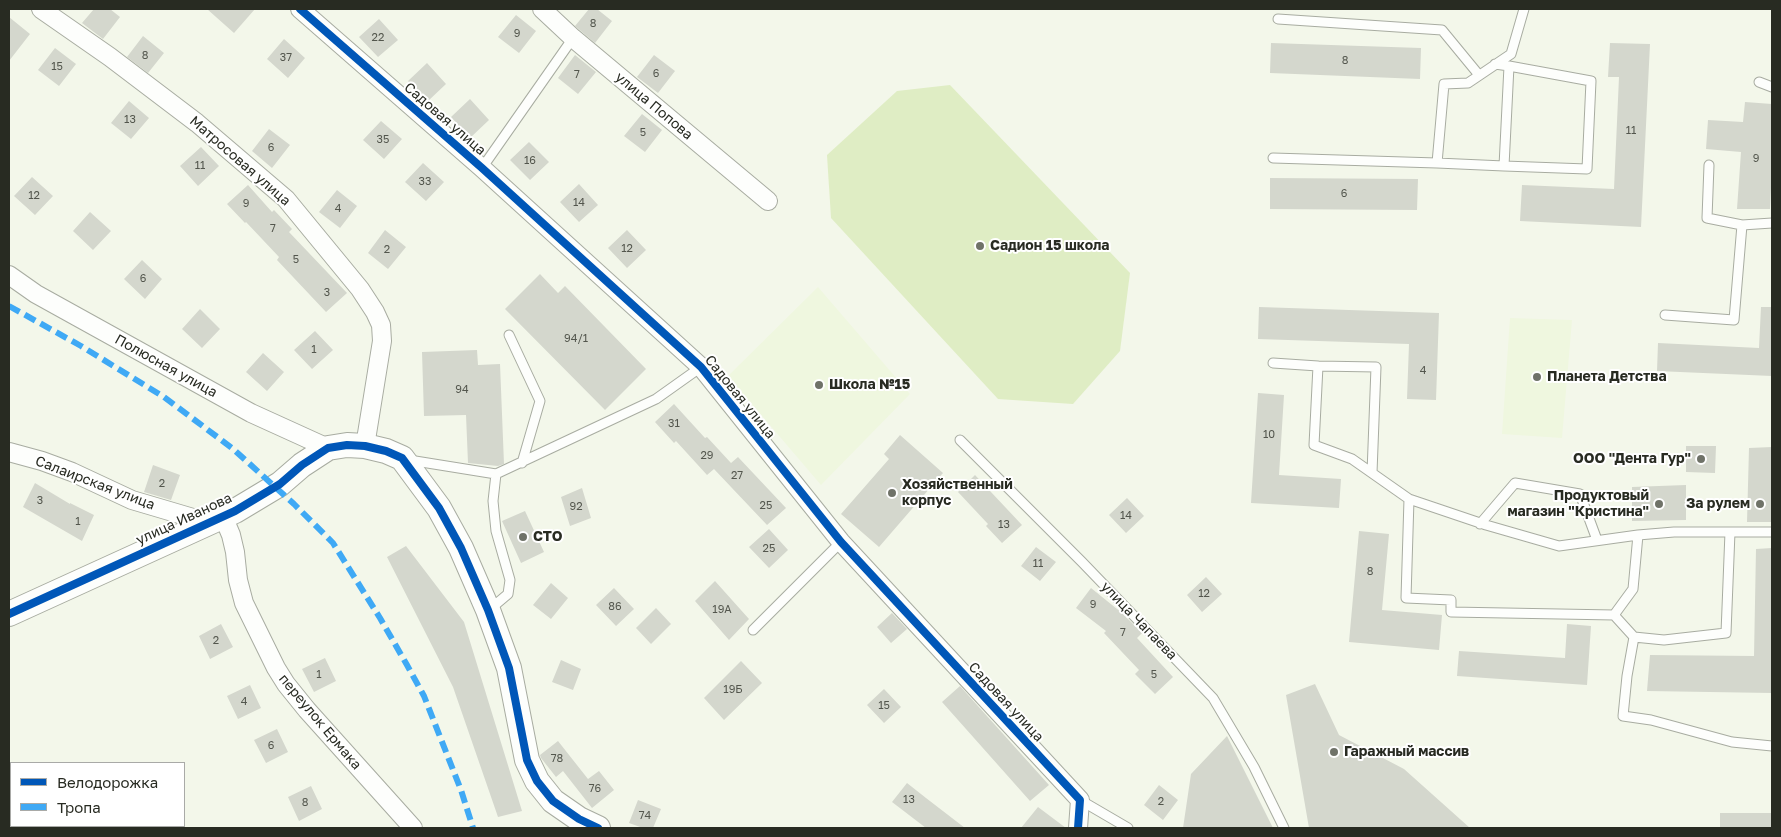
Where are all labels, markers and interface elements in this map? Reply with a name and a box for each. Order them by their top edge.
house number: 8 [590,17,596,31]
house number: 9 [514,27,520,41]
house number: 22 [372,31,384,45]
house number: 8 [142,49,148,63]
house number: 37 [280,51,292,65]
house number: 8 [1342,54,1348,68]
house number: 15 [51,60,63,74]
house number: 6 [653,67,659,81]
house number: 7 [574,68,580,82]
street label: улица Попова [612,69,696,143]
street label: Садовая улица [401,79,489,159]
house number: 13 [124,113,136,127]
street label: Матросовая улица [186,113,294,209]
house number: 11 [1626,124,1636,138]
house number: 5 [640,126,646,140]
house number: 35 [377,133,389,147]
house number: 6 [268,141,274,155]
house number: 9 [1753,152,1759,166]
house number: 16 [524,154,536,168]
house number: 11 [195,159,205,173]
house number: 33 [419,175,431,189]
house number: 6 [1341,187,1347,201]
house number: 12 [28,189,40,203]
house number: 14 [573,196,585,210]
house number: 9 [243,197,249,211]
house number: 4 [335,202,341,216]
house number: 7 [270,222,276,236]
place label: Садион 15 школа [990,238,1109,254]
marker: Садион 15 школа [974,240,986,252]
house number: 12 [621,242,633,256]
house number: 2 [384,243,390,257]
house number: 5 [293,253,299,267]
house number: 6 [140,272,146,286]
house number: 3 [324,286,330,300]
street label: Полюсная улица [112,331,220,401]
house number: 94/1 [564,332,588,346]
house number: 1 [311,343,317,357]
street label: Садовая улица [701,352,779,442]
house number: 4 [1420,364,1426,378]
place label: Планета Детства [1547,369,1667,385]
marker: Планета Детства [1531,371,1543,383]
place label: Школа №15 [829,377,910,393]
marker: Школа №15 [813,379,825,391]
house number: 94 [455,383,469,397]
house number: 31 [668,417,680,431]
house number: 10 [1263,428,1275,442]
house number: 29 [700,449,714,463]
place label: ООО "Дента Гур" [1573,451,1691,467]
street label: Салаирская улица [33,452,157,514]
marker: ООО "Дента Гур" [1695,453,1707,465]
house number: 27 [731,469,743,483]
house number: 2 [159,477,165,491]
place label: Хозяйственный корпус [902,477,1013,510]
marker: Хозяйственный корпус [886,487,898,499]
place label: Продуктовый магазин "Кристина" [1508,488,1649,520]
street label: улица Иванова [133,489,235,549]
house number: 3 [37,494,43,508]
place label: За рулем [1686,496,1750,512]
marker: Продуктовый магазин "Кристина" [1653,498,1665,510]
marker: За рулем [1754,498,1766,510]
house number: 25 [760,499,772,513]
house number: 92 [569,500,583,514]
house number: 14 [1120,509,1132,523]
house number: 1 [75,515,81,529]
house number: 13 [998,518,1010,532]
place label: СТО [533,529,562,545]
marker: СТО [517,531,529,543]
house number: 25 [763,542,775,556]
house number: 11 [1033,557,1043,571]
house number: 8 [1367,565,1373,579]
street label: улица Чапаева [1098,578,1180,664]
house number: 12 [1198,587,1210,601]
house number: 9 [1090,598,1096,612]
house number: 86 [608,600,622,614]
house number: 19А [712,603,732,617]
house number: 7 [1120,626,1126,640]
house number: 2 [213,634,219,648]
street label: Садовая улица [965,659,1047,745]
house number: 1 [316,668,322,682]
house number: 5 [1151,668,1157,682]
street label: переулок Ермака [275,671,365,773]
house number: 19Б [723,683,743,697]
house number: 4 [241,695,247,709]
house number: 15 [878,699,890,713]
house number: 6 [268,739,274,753]
place label: Гаражный массив [1344,744,1469,760]
marker: Гаражный массив [1328,746,1340,758]
house number: 78 [551,752,563,766]
legend [10,762,185,827]
text: Велодорожка [57,773,158,791]
house number: 76 [589,782,601,796]
house number: 13 [903,793,915,807]
house number: 2 [1158,795,1164,809]
house number: 8 [302,796,308,810]
text: Тропа [57,798,101,816]
house number: 74 [639,809,651,823]

